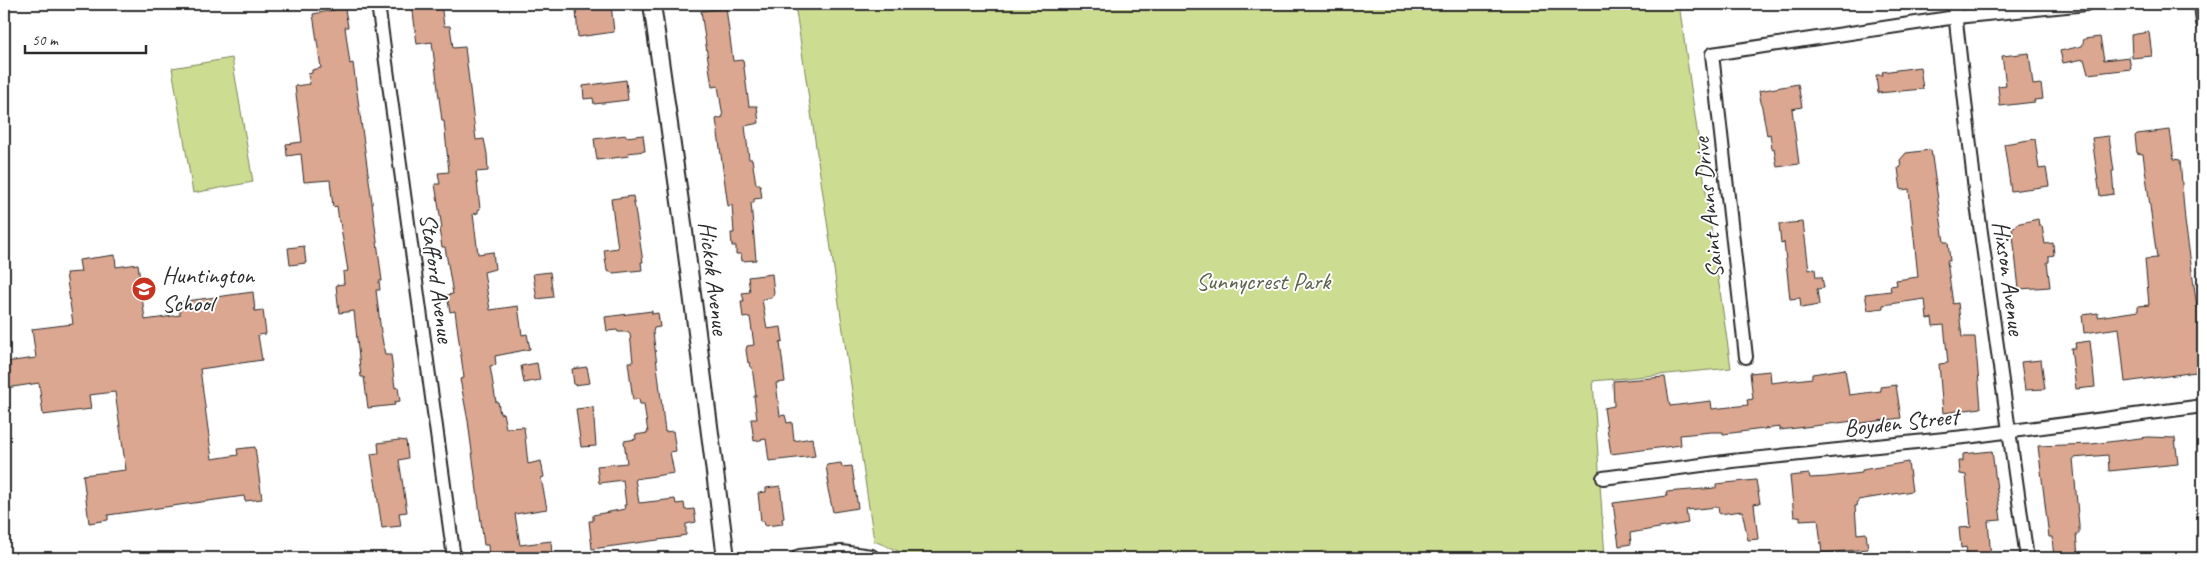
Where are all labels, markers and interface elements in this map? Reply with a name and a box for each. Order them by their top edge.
scale bar [25,22,146,54]
text: 50 m [32,31,59,50]
street label: Saint Anns Drive [1685,134,1730,280]
street label: Stafford Avenue [413,211,461,347]
street label: Hixson Avenue [1986,219,2032,339]
street label: Hickok Avenue [692,220,736,338]
place label: Huntington School [162,260,255,318]
park label: Sunnycrest Park [1196,266,1332,296]
school or university icon: Huntington School [131,276,157,302]
street label: Boyden Street [1842,401,1963,443]

